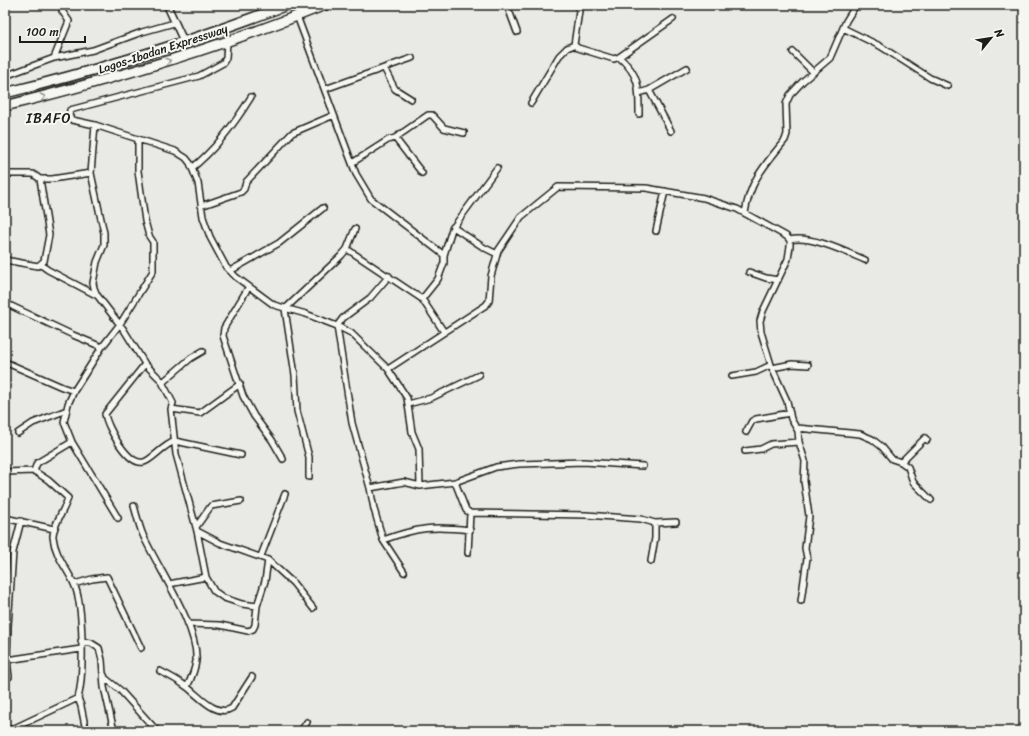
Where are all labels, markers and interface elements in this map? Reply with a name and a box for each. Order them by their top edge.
street label: Lagos-Ibadan Expressway [95,17,231,80]
scale bar [20,18,85,44]
north arrow [971,18,1011,58]
text: 100 m [26,21,59,43]
text: N [989,24,1010,42]
one-way arrow [164,57,171,66]
one-way arrow [40,93,46,101]
district label: IBAFO [25,106,72,131]

